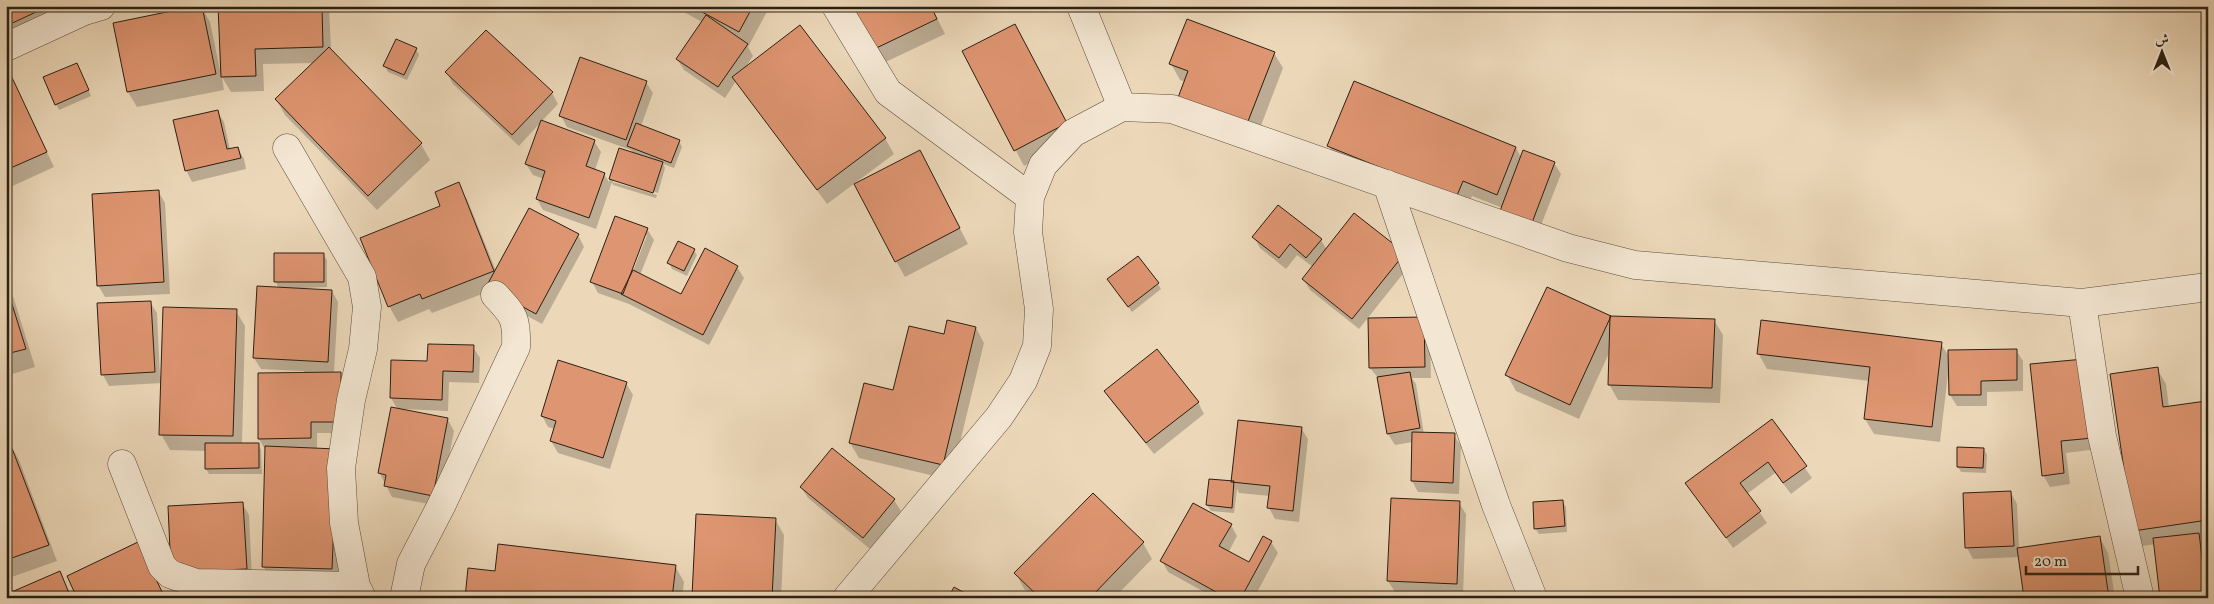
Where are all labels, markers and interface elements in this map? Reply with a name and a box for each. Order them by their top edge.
north arrow [2136,28,2186,78]
text: ش [2155,31,2169,50]
scale bar [2026,544,2139,576]
text: 20 m [2034,552,2067,573]

